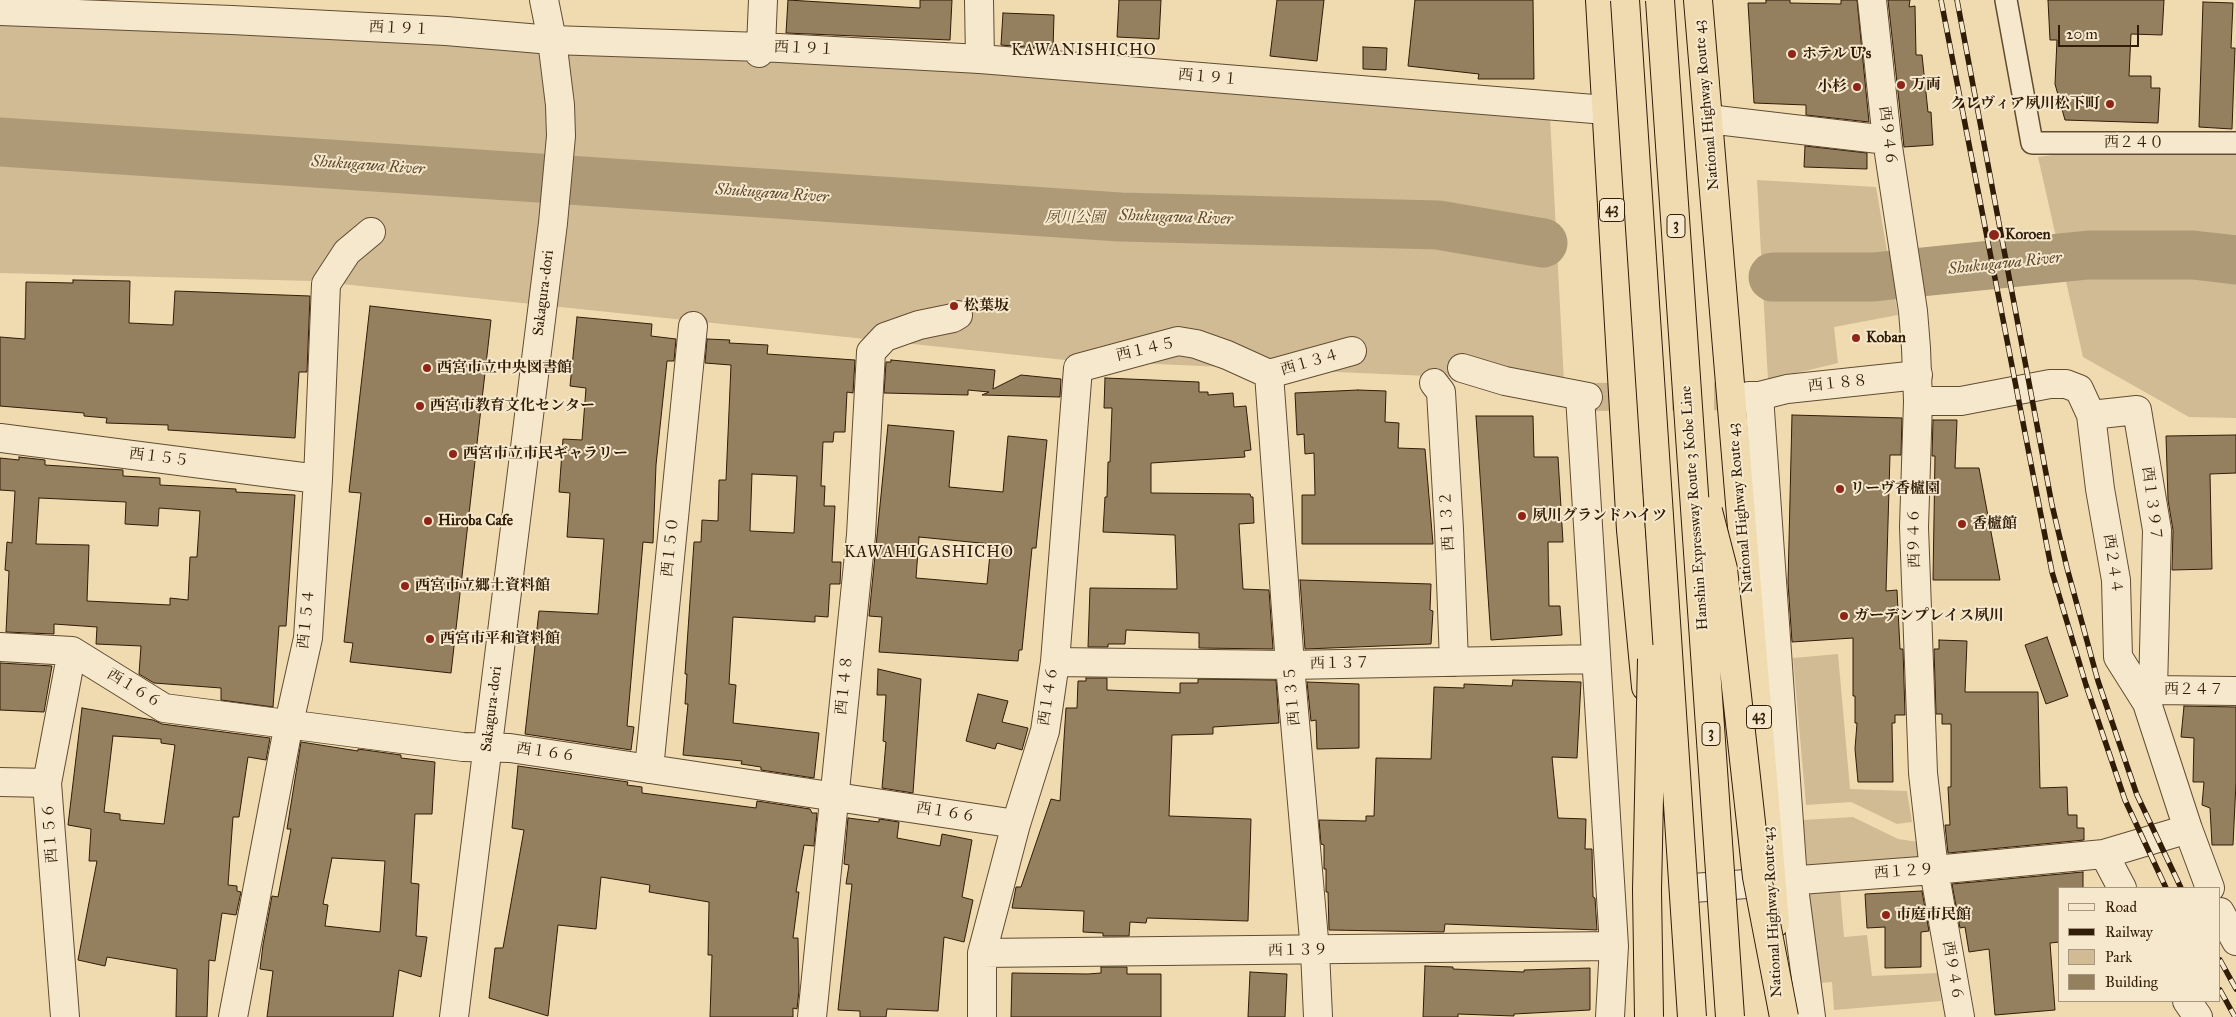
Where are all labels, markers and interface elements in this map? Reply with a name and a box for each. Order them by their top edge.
scale bar [2061,15,2142,47]
street label: 西１９１ [369,18,429,40]
street label: National Highway Route 43 [1691,19,1723,191]
text: 20 m [2066,25,2098,43]
street label: 西１９１ [774,38,834,60]
district label: KAWANISHICHO [1010,41,1158,61]
place label: ホテル U's [1802,45,1871,63]
marker: ホテル U's [1786,48,1798,60]
street label: 西１９１ [1177,66,1239,90]
place label: 万両 [1911,76,1941,94]
place label: 小杉 [1817,78,1847,96]
marker: 万両 [1895,79,1907,91]
marker: 小杉 [1851,81,1863,93]
place label: クレヴィア夙川松下町 [1950,95,2100,113]
marker: クレヴィア夙川松下町 [2104,98,2116,110]
street label: 西９４６ [1874,105,1900,167]
street label: 西２４０ [2104,134,2164,152]
water label: Shukugawa River [311,152,425,180]
water label: Shukugawa River [715,180,829,208]
road number: 43 [1600,198,1624,222]
water label: Shukugawa River [1119,206,1233,230]
park label: 夙川公園 [1045,209,1105,227]
road number: 3 [1667,215,1685,238]
place label: Koroen [2005,226,2051,244]
marker: Koroen [1987,228,2001,242]
street label: Sakagura-dori [530,249,558,337]
water label: Shukugawa River [1947,249,2063,279]
place label: 松葉坂 [964,297,1009,315]
marker: 松葉坂 [948,300,960,312]
place label: Koban [1866,329,1906,347]
marker: Koban [1850,332,1862,344]
street label: 西１４５ [1115,334,1177,366]
street label: 西１３４ [1279,346,1341,380]
place label: 西宮市立中央図書館 [437,359,572,377]
marker: 西宮市立中央図書館 [421,362,433,374]
street label: 西１８８ [1807,372,1869,396]
street label: Hanshin Expressway Route 3 Kobe Line [1677,385,1713,631]
place label: 西宮市教育文化センター [430,397,595,415]
marker: 西宮市教育文化センター [414,400,426,412]
street label: National Highway Route 43 [1725,422,1757,594]
street label: 西１５５ [128,445,190,471]
place label: 西宮市立市民ギャラリー [463,445,628,463]
marker: 西宮市立市民ギャラリー [447,448,459,460]
street label: 西１３９７ [2137,466,2165,542]
place label: リーヴ香櫨園 [1850,480,1940,498]
marker: リーヴ香櫨園 [1834,483,1846,495]
street label: 西１３２ [1437,491,1459,551]
place label: 夙川グランドハイツ [1532,507,1667,525]
street label: 西９４６ [1905,508,1925,568]
marker: 夙川グランドハイツ [1516,510,1528,522]
place label: Hiroba Cafe [438,512,513,530]
marker: Hiroba Cafe [422,515,434,527]
place label: 香櫨館 [1972,515,2017,533]
street label: 西１５０ [659,516,683,578]
marker: 香櫨館 [1956,518,1968,530]
street label: 西２４４ [2099,533,2125,595]
district label: KAWAHIGASHICHO [842,543,1016,563]
place label: 西宮市立郷土資料館 [415,577,550,595]
marker: 西宮市立郷土資料館 [399,580,411,592]
street label: 西１５４ [295,588,319,650]
place label: ガーデンプレイス夙川 [1854,607,2004,625]
marker: ガーデンプレイス夙川 [1838,610,1850,622]
place label: 西宮市平和資料館 [440,630,560,648]
marker: 西宮市平和資料館 [424,633,436,645]
street label: 西１４８ [833,654,857,716]
street label: 西１３７ [1310,654,1370,674]
street label: Sakagura-dori [478,665,506,753]
street label: 西１４６ [1035,665,1063,727]
street label: 西１３５ [1281,665,1305,727]
street label: 西１６６ [104,666,164,712]
street label: 西２４７ [2164,681,2224,699]
road number: 43 [1746,706,1772,729]
road number: 3 [1702,722,1720,746]
street label: 西１６６ [515,740,577,766]
street label: 西１６６ [915,799,977,827]
street label: 西１５６ [40,802,62,864]
street label: National Highway Route 43 [1760,826,1786,998]
street label: 西１２９ [1873,861,1935,883]
legend [2058,887,2221,1002]
text: Road [2105,898,2137,916]
place label: 市庭市民館 [1896,906,1971,924]
marker: 市庭市民館 [1880,909,1892,921]
text: Railway [2105,923,2153,941]
street label: 西９４６ [1938,940,1966,1002]
street label: 西１３９ [1268,941,1328,961]
text: Park [2105,948,2132,966]
text: Building [2105,973,2158,991]

